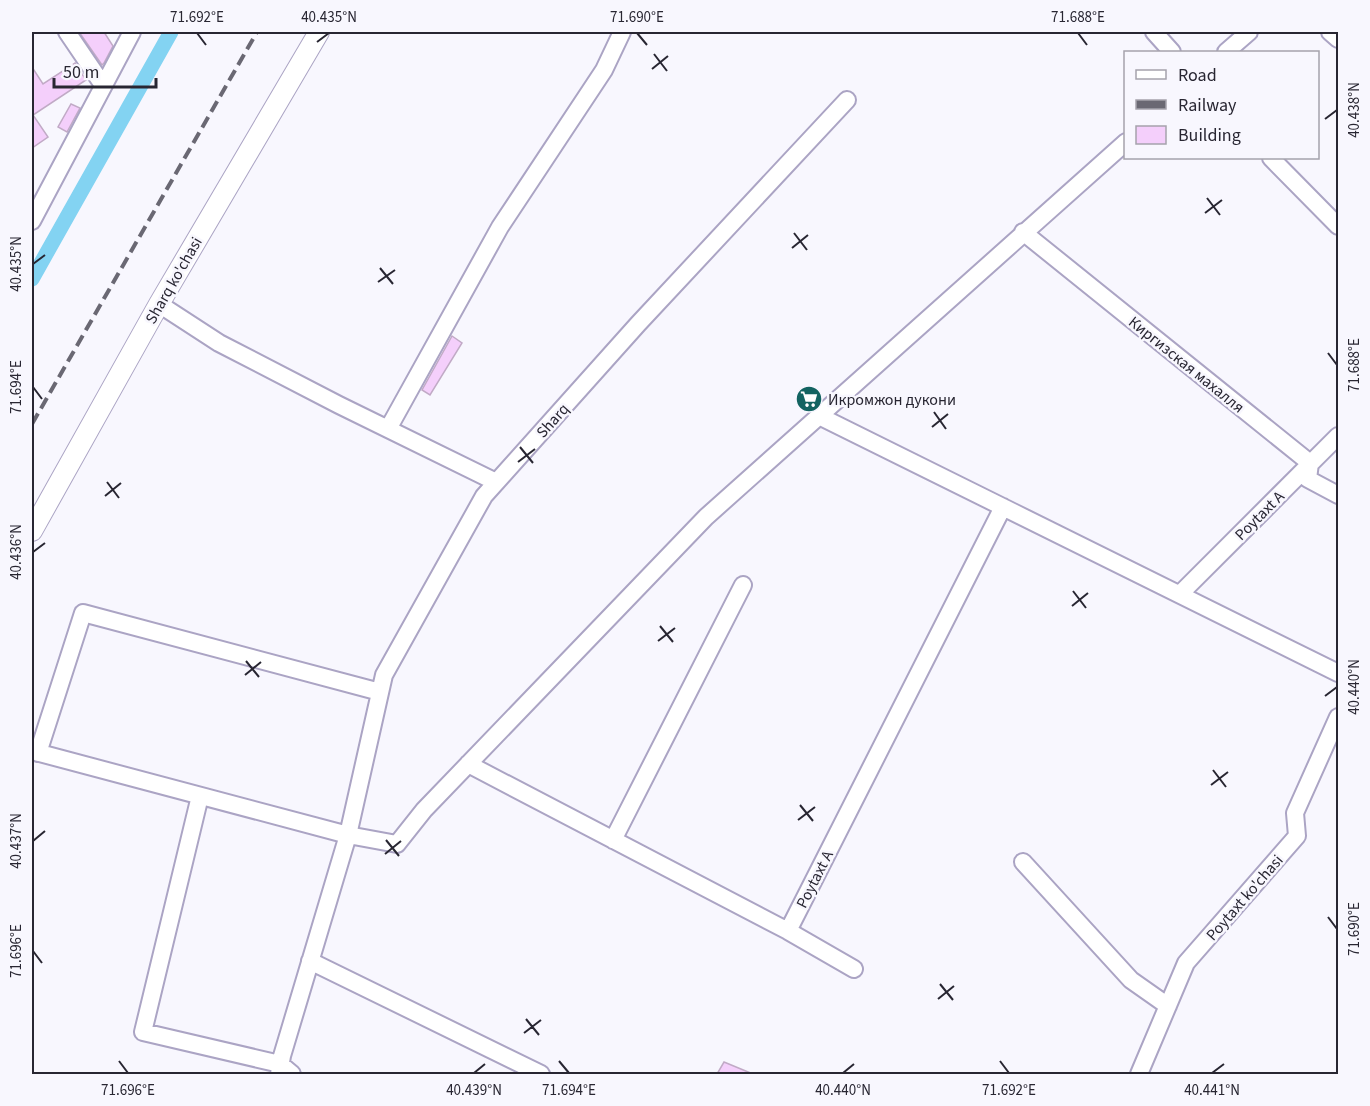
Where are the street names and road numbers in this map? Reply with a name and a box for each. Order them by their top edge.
street label: Sharq ko'chasi [140,233,208,328]
street label: Киргизская махалля [1124,311,1249,418]
street label: Sharq [531,399,574,443]
street label: Poytaxt A [1230,486,1290,545]
street label: Poytaxt A [791,847,839,912]
street label: Poytaxt ko'chasi [1201,850,1288,945]

